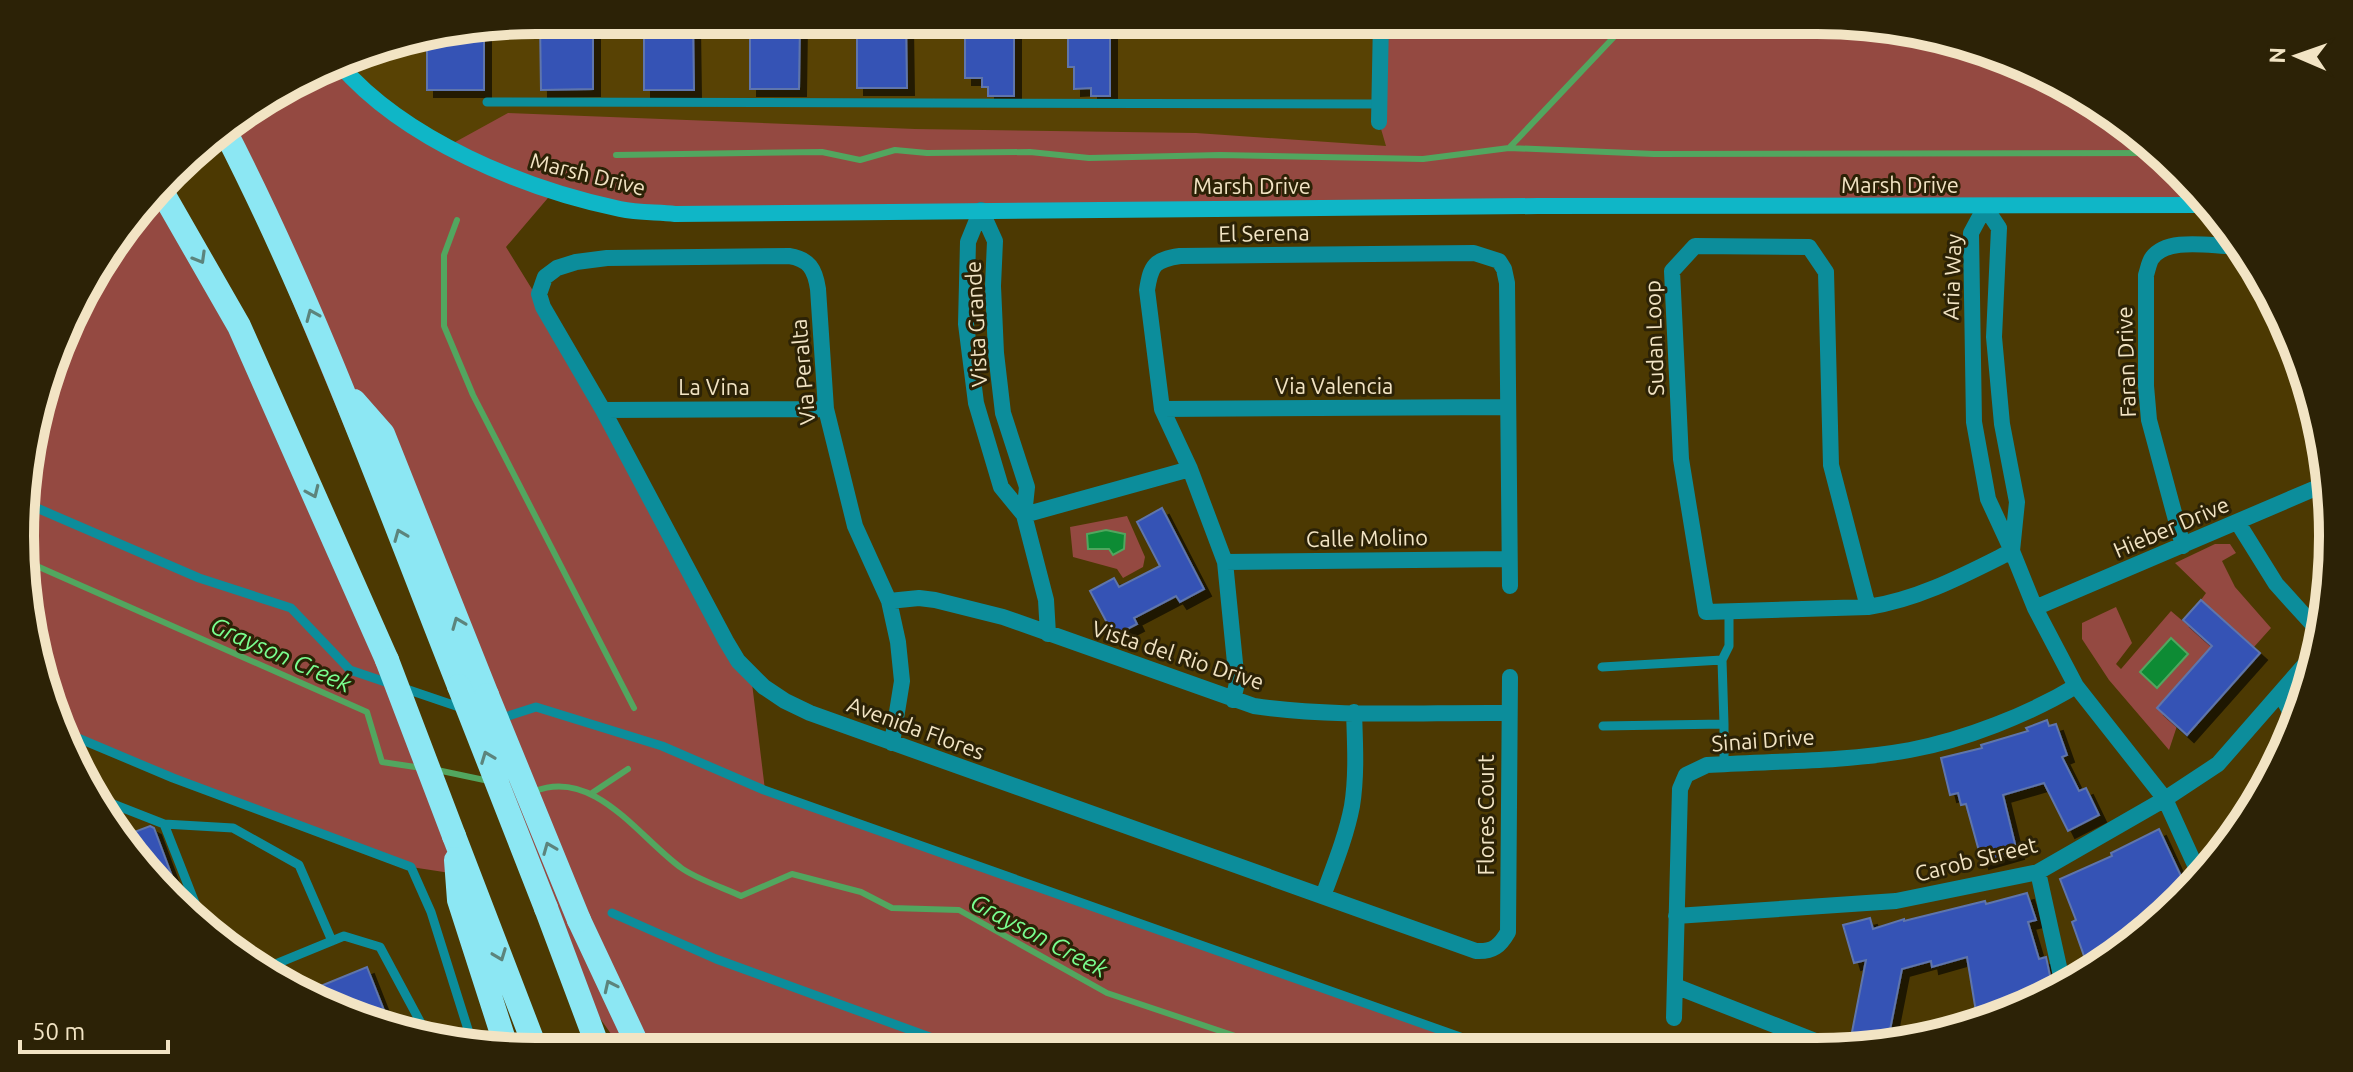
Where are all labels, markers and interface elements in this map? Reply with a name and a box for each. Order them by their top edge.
north arrow [2257,16,2337,96]
text: N [2264,47,2289,64]
street label: Marsh Drive [528,147,648,200]
street label: Marsh Drive [1841,172,1959,197]
street label: Marsh Drive [1193,173,1311,198]
street label: El Serena [1218,219,1310,246]
street label: Aria Way [1938,233,1966,320]
one-way arrow [190,249,206,264]
street label: Vista Grande [960,260,991,388]
street label: Sudan Loop [1639,280,1668,396]
street label: Faran Drive [2111,306,2140,418]
one-way arrow [306,309,322,323]
street label: Via Peralta [785,318,820,426]
street label: Via Valencia [1275,373,1393,398]
street label: La Vina [678,374,750,399]
one-way arrow [303,484,319,498]
street label: Hieber Drive [2109,491,2232,562]
street label: Calle Molino [1306,524,1428,551]
one-way arrow [393,529,410,543]
water label: Grayson Creek [206,611,357,698]
street label: Vista del Rio Drive [1089,615,1267,694]
one-way arrow [451,617,468,631]
street label: Avenida Flores [844,691,988,764]
street label: Sinai Drive [1711,723,1815,756]
one-way arrow [480,751,497,765]
street label: Flores Court [1473,754,1498,876]
street label: Carob Street [1912,831,2040,886]
one-way arrow [543,842,559,856]
water label: Grayson Creek [966,888,1113,983]
one-way arrow [491,947,507,961]
one-way arrow [604,979,620,994]
scale bar [20,1004,168,1054]
text: 50 m [32,1018,85,1045]

